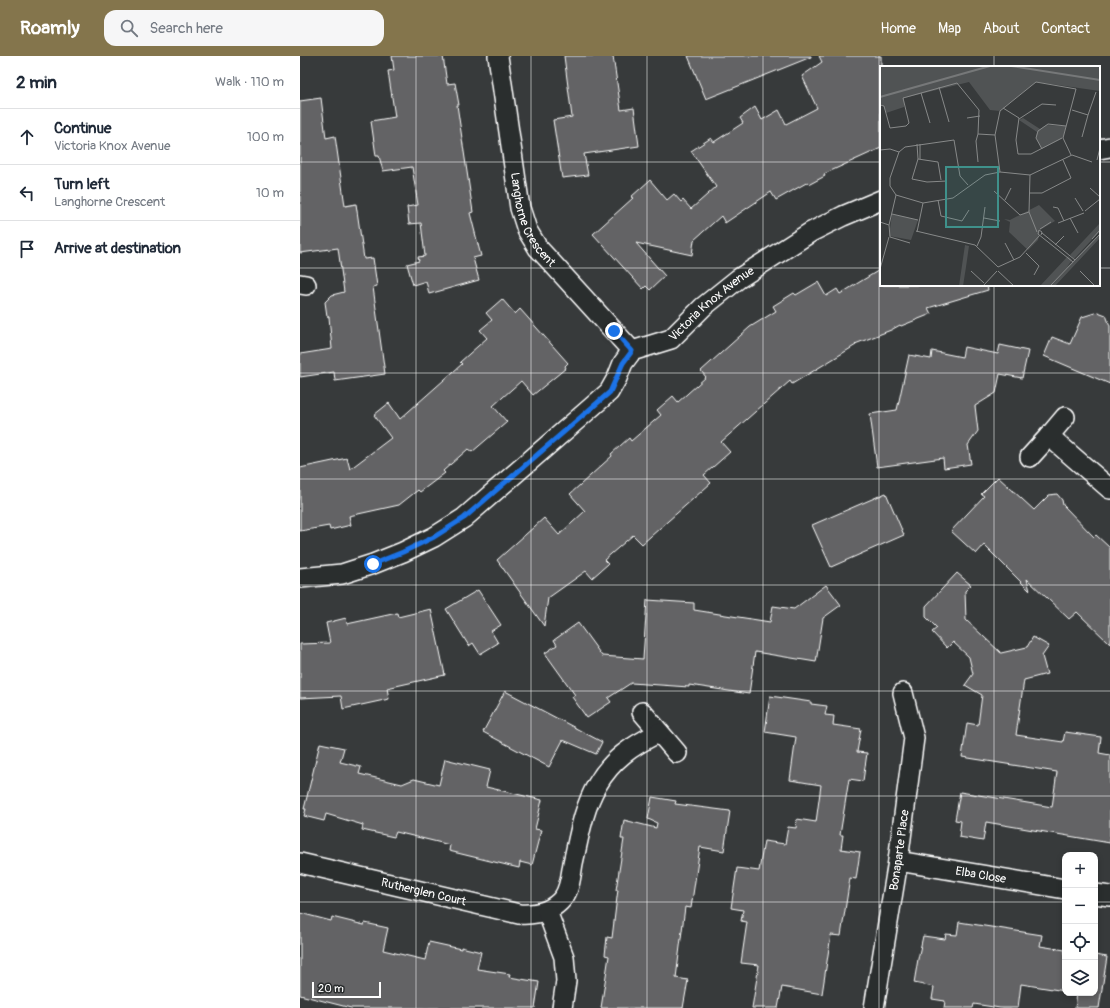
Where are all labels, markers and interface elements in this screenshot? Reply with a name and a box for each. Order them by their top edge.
search box [104,10,384,46]
text: Roamly [20,16,80,40]
icon: search [118,17,140,39]
text: Search here [150,19,223,38]
text: Home [881,20,916,37]
text: Map [938,20,961,37]
text: About [983,20,1019,37]
text: Contact [1041,20,1090,37]
inset map [880,66,1100,286]
text: 2 min [16,72,57,93]
text: Walk · 110 m [215,74,284,90]
text: Continue [54,119,112,138]
icon: ahead [16,126,38,148]
text: 100 m [247,129,284,145]
text: Victoria Knox Avenue [54,138,170,154]
street label: Langhorne Crescent [507,171,559,270]
text: Turn left [54,175,110,194]
icon: left [16,182,38,204]
text: 10 m [256,185,284,201]
text: Langhorne Crescent [54,194,165,210]
icon: arrive [16,238,38,260]
text: Arrive at destination [54,239,181,258]
street label: Victoria Knox Avenue [666,264,757,345]
route end [605,322,623,340]
route start [364,555,382,573]
street label: Bonaparte Place [886,809,913,892]
map controls [1062,852,1098,996]
button: + [1062,852,1098,888]
street label: Elba Close [954,864,1007,887]
street label: Rutherglen Court [380,875,468,909]
button: − [1062,888,1098,924]
button: locate [1062,924,1098,960]
button: layers [1062,960,1098,996]
scale bar [312,980,381,999]
text: 20 m [318,982,344,995]

